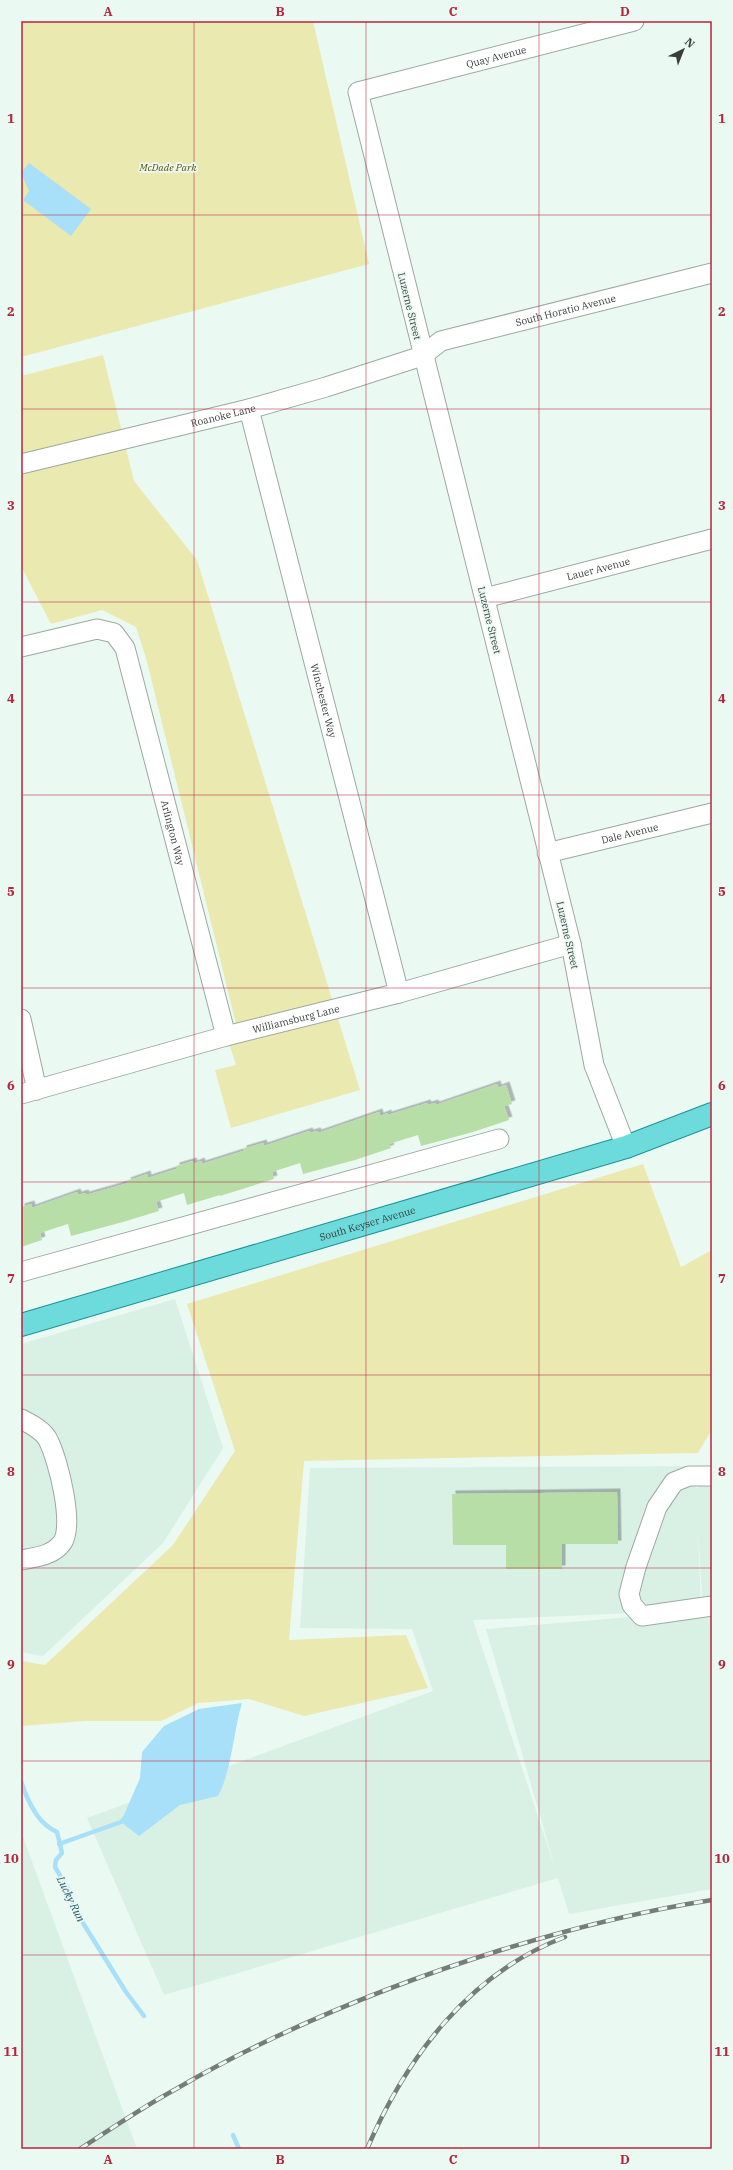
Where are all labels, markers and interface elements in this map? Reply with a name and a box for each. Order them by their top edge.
text: A [103,3,113,20]
text: B [275,3,285,20]
text: C [449,3,458,20]
text: D [620,3,630,20]
north arrow [663,30,703,70]
text: N [682,35,698,51]
street label: Quay Avenue [465,43,528,71]
text: 1 [7,110,15,127]
text: 1 [718,110,726,127]
park label: McDade Park [138,161,197,174]
street label: Luzerne Street [395,271,424,342]
street label: South Horatio Avenue [514,291,617,329]
text: 2 [7,303,15,320]
text: 2 [718,303,726,320]
street label: Roanoke Lane [190,401,257,430]
text: 3 [7,497,15,514]
text: 3 [718,497,726,514]
street label: Lauer Avenue [565,555,631,584]
street label: Luzerne Street [475,585,504,656]
street label: Winchester Way [308,662,339,740]
text: 4 [7,690,15,707]
text: 4 [718,690,726,707]
street label: Arlington Way [158,799,187,868]
street label: Dale Avenue [600,820,660,847]
text: 5 [7,883,15,900]
text: 5 [718,883,726,900]
street label: Luzerne Street [553,900,582,971]
street label: Williamsburg Lane [251,1002,341,1036]
text: 6 [7,1077,15,1094]
text: 6 [718,1077,726,1094]
street label: South Keyser Avenue [318,1203,417,1244]
text: 7 [7,1270,15,1287]
text: 7 [718,1270,726,1287]
text: 8 [7,1463,15,1480]
text: 8 [718,1463,726,1480]
text: 9 [7,1656,15,1673]
text: 9 [718,1656,726,1673]
text: 10 [3,1850,19,1867]
text: 10 [714,1850,730,1867]
water label: Lucky Run [53,1873,88,1925]
text: 11 [3,2043,19,2060]
text: 11 [714,2043,730,2060]
text: A [103,2151,113,2168]
text: B [275,2151,285,2168]
text: C [449,2151,458,2168]
text: D [620,2151,630,2168]

